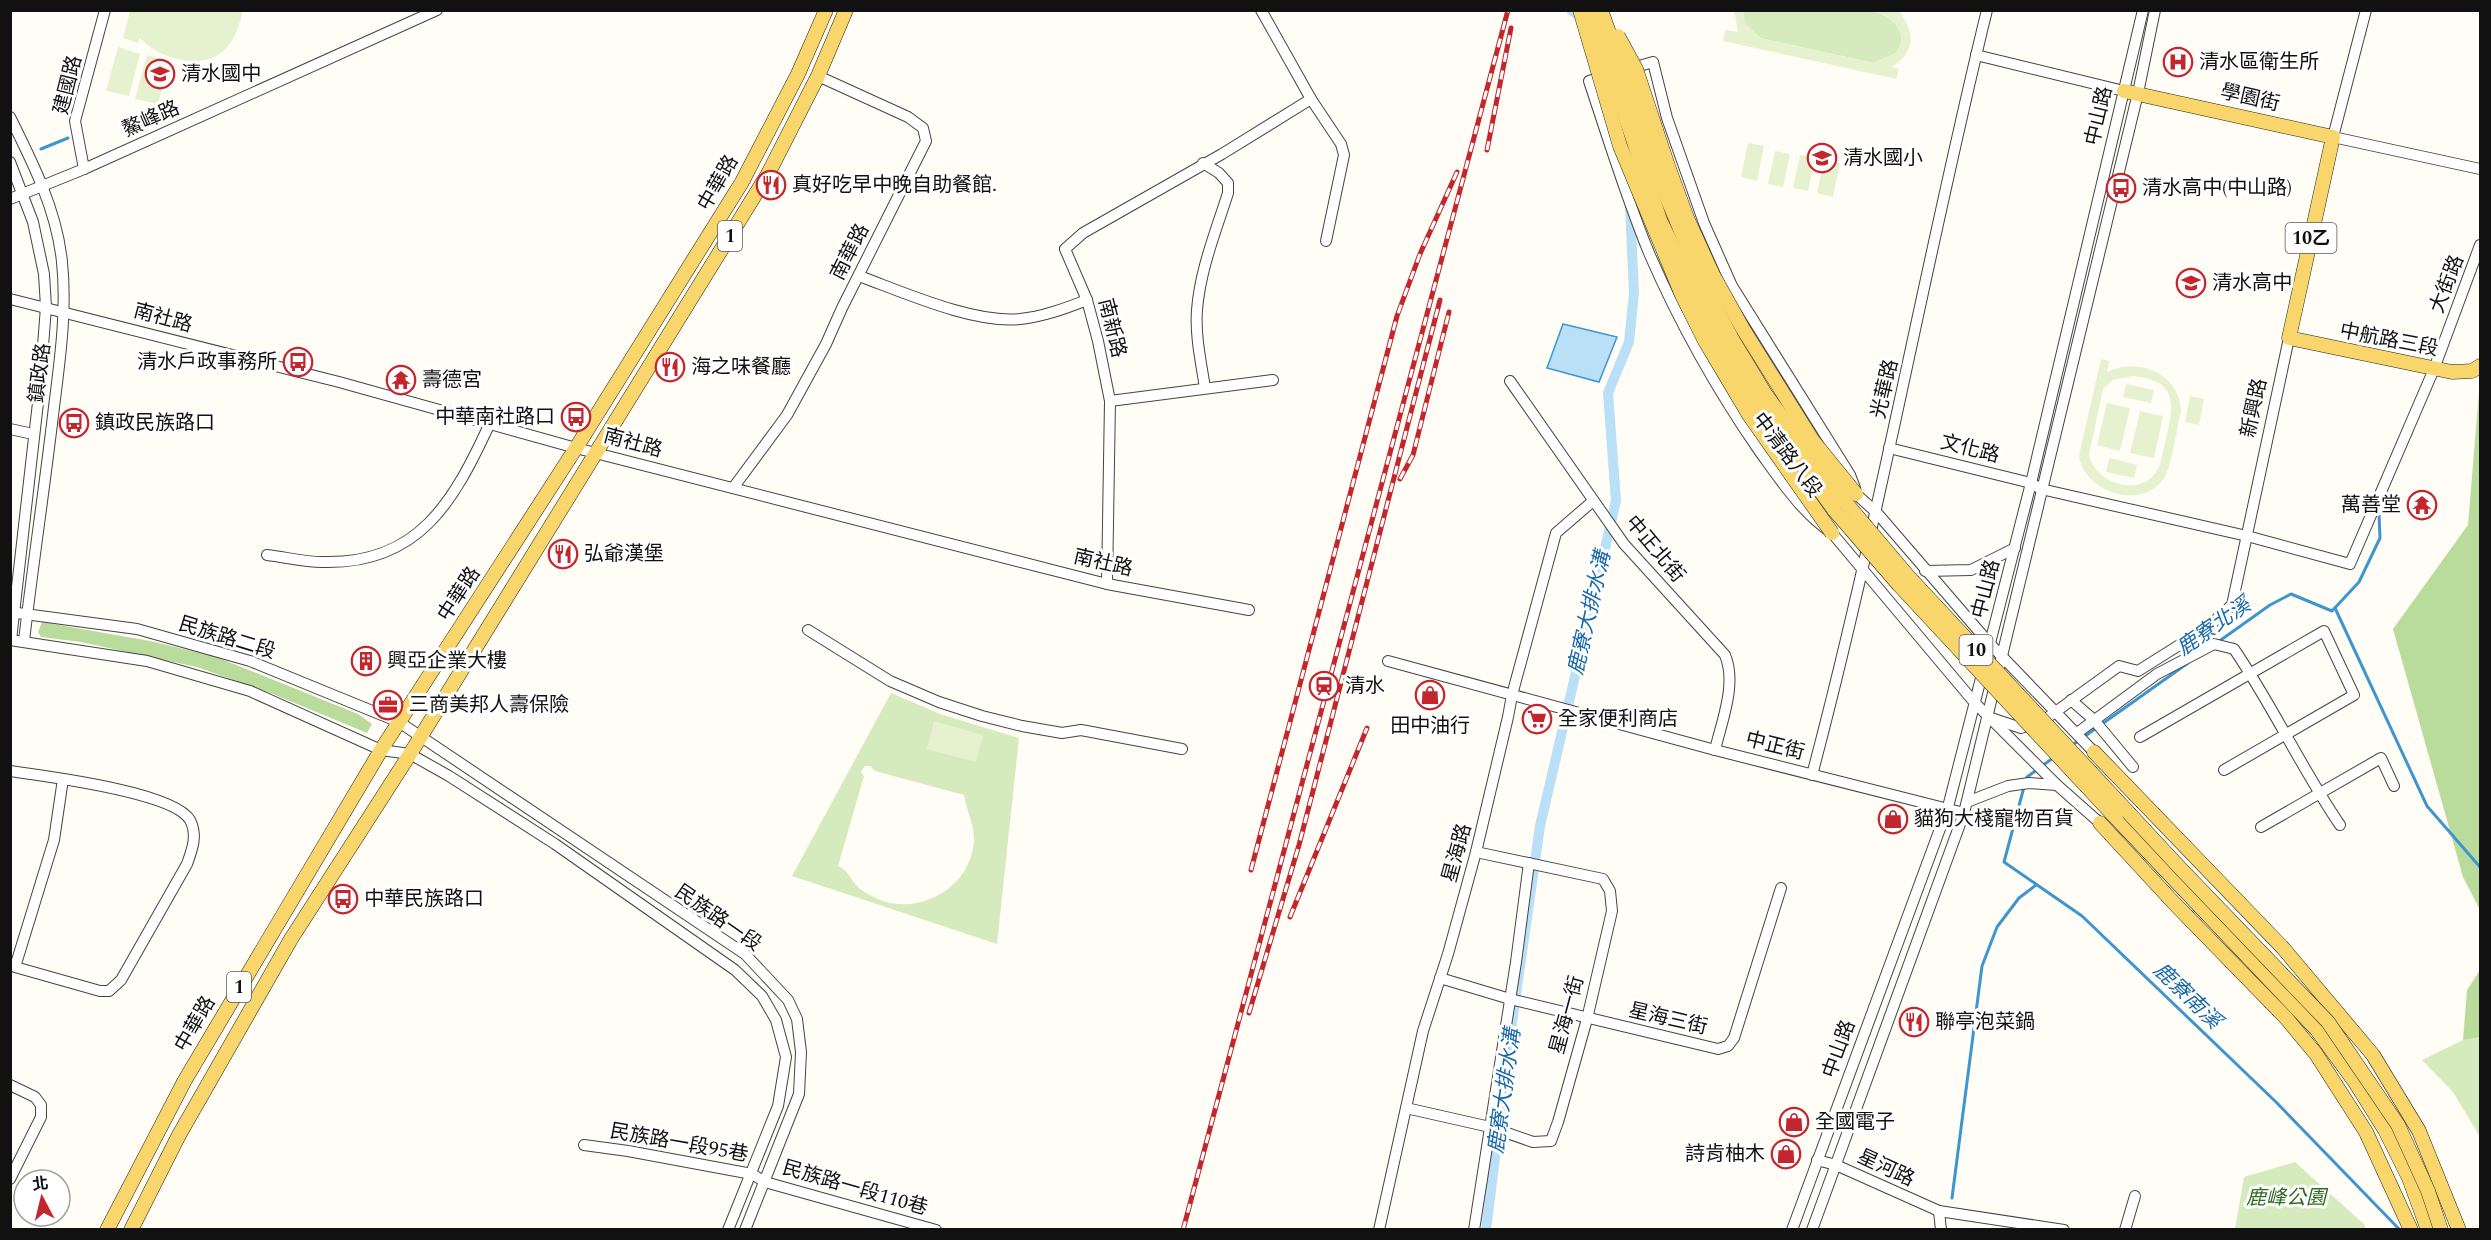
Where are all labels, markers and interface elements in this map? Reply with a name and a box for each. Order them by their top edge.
hospital icon: 清水區衛生所 [2162,46,2194,78]
place label: 清水區衛生所 [2199,47,2319,77]
street label: 建國路 [46,52,90,118]
school or university icon: 清水國中 [144,58,176,90]
place label: 清水國中 [181,59,261,89]
street label: 學園街 [2217,77,2283,119]
street label: 中山路 [2078,83,2120,149]
street label: 鰲峰路 [117,93,185,145]
school or university icon: 清水國小 [1806,142,1838,174]
place label: 清水國小 [1843,143,1923,173]
street label: 中華路 [690,150,746,216]
restaurant icon: 真好吃早中晚自助餐館. [755,169,787,201]
place label: 真好吃早中晚自助餐館. [792,170,997,200]
bus stop icon: 清水高中(中山路) [2105,172,2137,204]
place label: 清水高中(中山路) [2142,173,2292,203]
street label: 南華路 [823,218,877,286]
road number: 1 [718,221,742,251]
road number: 10乙 [2286,223,2336,253]
street label: 大街路 [2422,251,2472,317]
school or university icon: 清水高中 [2175,267,2207,299]
place label: 清水高中 [2212,268,2292,298]
street label: 南新路 [1090,295,1134,361]
street label: 南社路 [130,296,196,340]
street label: 中航路三段 [2337,316,2441,364]
street label: 鎮政路 [21,341,59,405]
bus stop icon: 清水戶政事務所 [282,346,314,378]
place label: 清水戶政事務所 [137,347,277,377]
restaurant icon: 海之味餐廳 [654,351,686,383]
place label: 海之味餐廳 [691,352,791,382]
street label: 光華路 [1864,356,1906,422]
temple icon: 壽德宮 [385,364,417,396]
place label: 壽德宮 [422,365,482,395]
street label: 新興路 [2233,376,2275,440]
bus stop icon: 中華南社路口 [560,401,592,433]
place label: 中華南社路口 [435,402,555,432]
street label: 中清路八段 [1745,406,1829,504]
bus stop icon: 鎮政民族路口 [58,407,90,439]
place label: 鎮政民族路口 [95,408,215,438]
street label: 南社路 [600,421,666,465]
street label: 文化路 [1937,427,2003,471]
temple icon: 萬善堂 [2406,489,2438,521]
place label: 萬善堂 [2341,490,2401,520]
street label: 中正北街 [1618,509,1692,589]
restaurant icon: 弘爺漢堡 [547,538,579,570]
place label: 弘爺漢堡 [584,539,664,569]
street label: 南社路 [1070,542,1136,584]
water label: 鹿寮大排水溝 [1560,545,1620,678]
street label: 中山路 [1964,556,2008,622]
street label: 中華路 [430,561,488,627]
water label: 鹿寮北溪 [2170,588,2260,664]
street label: 民族路二段 [175,609,279,667]
road number: 10 [1960,635,1992,665]
building icon: 興亞企業大樓 [350,645,382,677]
place label: 興亞企業大樓 [387,646,507,676]
station icon: 清水 [1308,670,1340,702]
place label: 清水 [1345,671,1385,701]
shop icon: 田中油行 [1414,679,1446,711]
office icon: 三商美邦人壽保險 [372,689,404,721]
place label: 三商美邦人壽保險 [409,690,569,720]
supermarket icon: 全家便利商店 [1521,703,1553,735]
place label: 全家便利商店 [1558,704,1678,734]
place label: 田中油行 [1390,711,1470,741]
street label: 中正街 [1742,724,1808,768]
shop icon: 貓狗大棧寵物百貨 [1877,803,1909,835]
place label: 貓狗大棧寵物百貨 [1914,804,2074,834]
street label: 星海路 [1435,820,1479,886]
street label: 民族路一段 [668,877,768,959]
bus stop icon: 中華民族路口 [327,883,359,915]
place label: 中華民族路口 [364,884,484,914]
water label: 鹿寮南溪 [2146,955,2230,1039]
road number: 1 [227,972,251,1002]
street label: 星海一街 [1542,972,1592,1058]
street label: 中華路 [167,991,223,1057]
street label: 星海三街 [1626,995,1710,1043]
restaurant icon: 聯亭泡菜鍋 [1898,1006,1930,1038]
place label: 聯亭泡菜鍋 [1935,1007,2035,1037]
street label: 中山路 [1815,1016,1863,1082]
water label: 鹿寮大排水溝 [1480,1023,1530,1156]
shop icon: 全國電子 [1778,1106,1810,1138]
place label: 全國電子 [1815,1107,1895,1137]
street label: 民族路一段95巷 [607,1116,751,1170]
shop icon: 詩肯柚木 [1770,1138,1802,1170]
place label: 詩肯柚木 [1685,1139,1765,1169]
street label: 星河路 [1852,1142,1920,1194]
street label: 民族路一段110巷 [779,1153,931,1223]
north arrow [12,1168,72,1228]
text: 北 [31,1171,50,1197]
park label: 鹿峰公園 [2246,1183,2329,1213]

